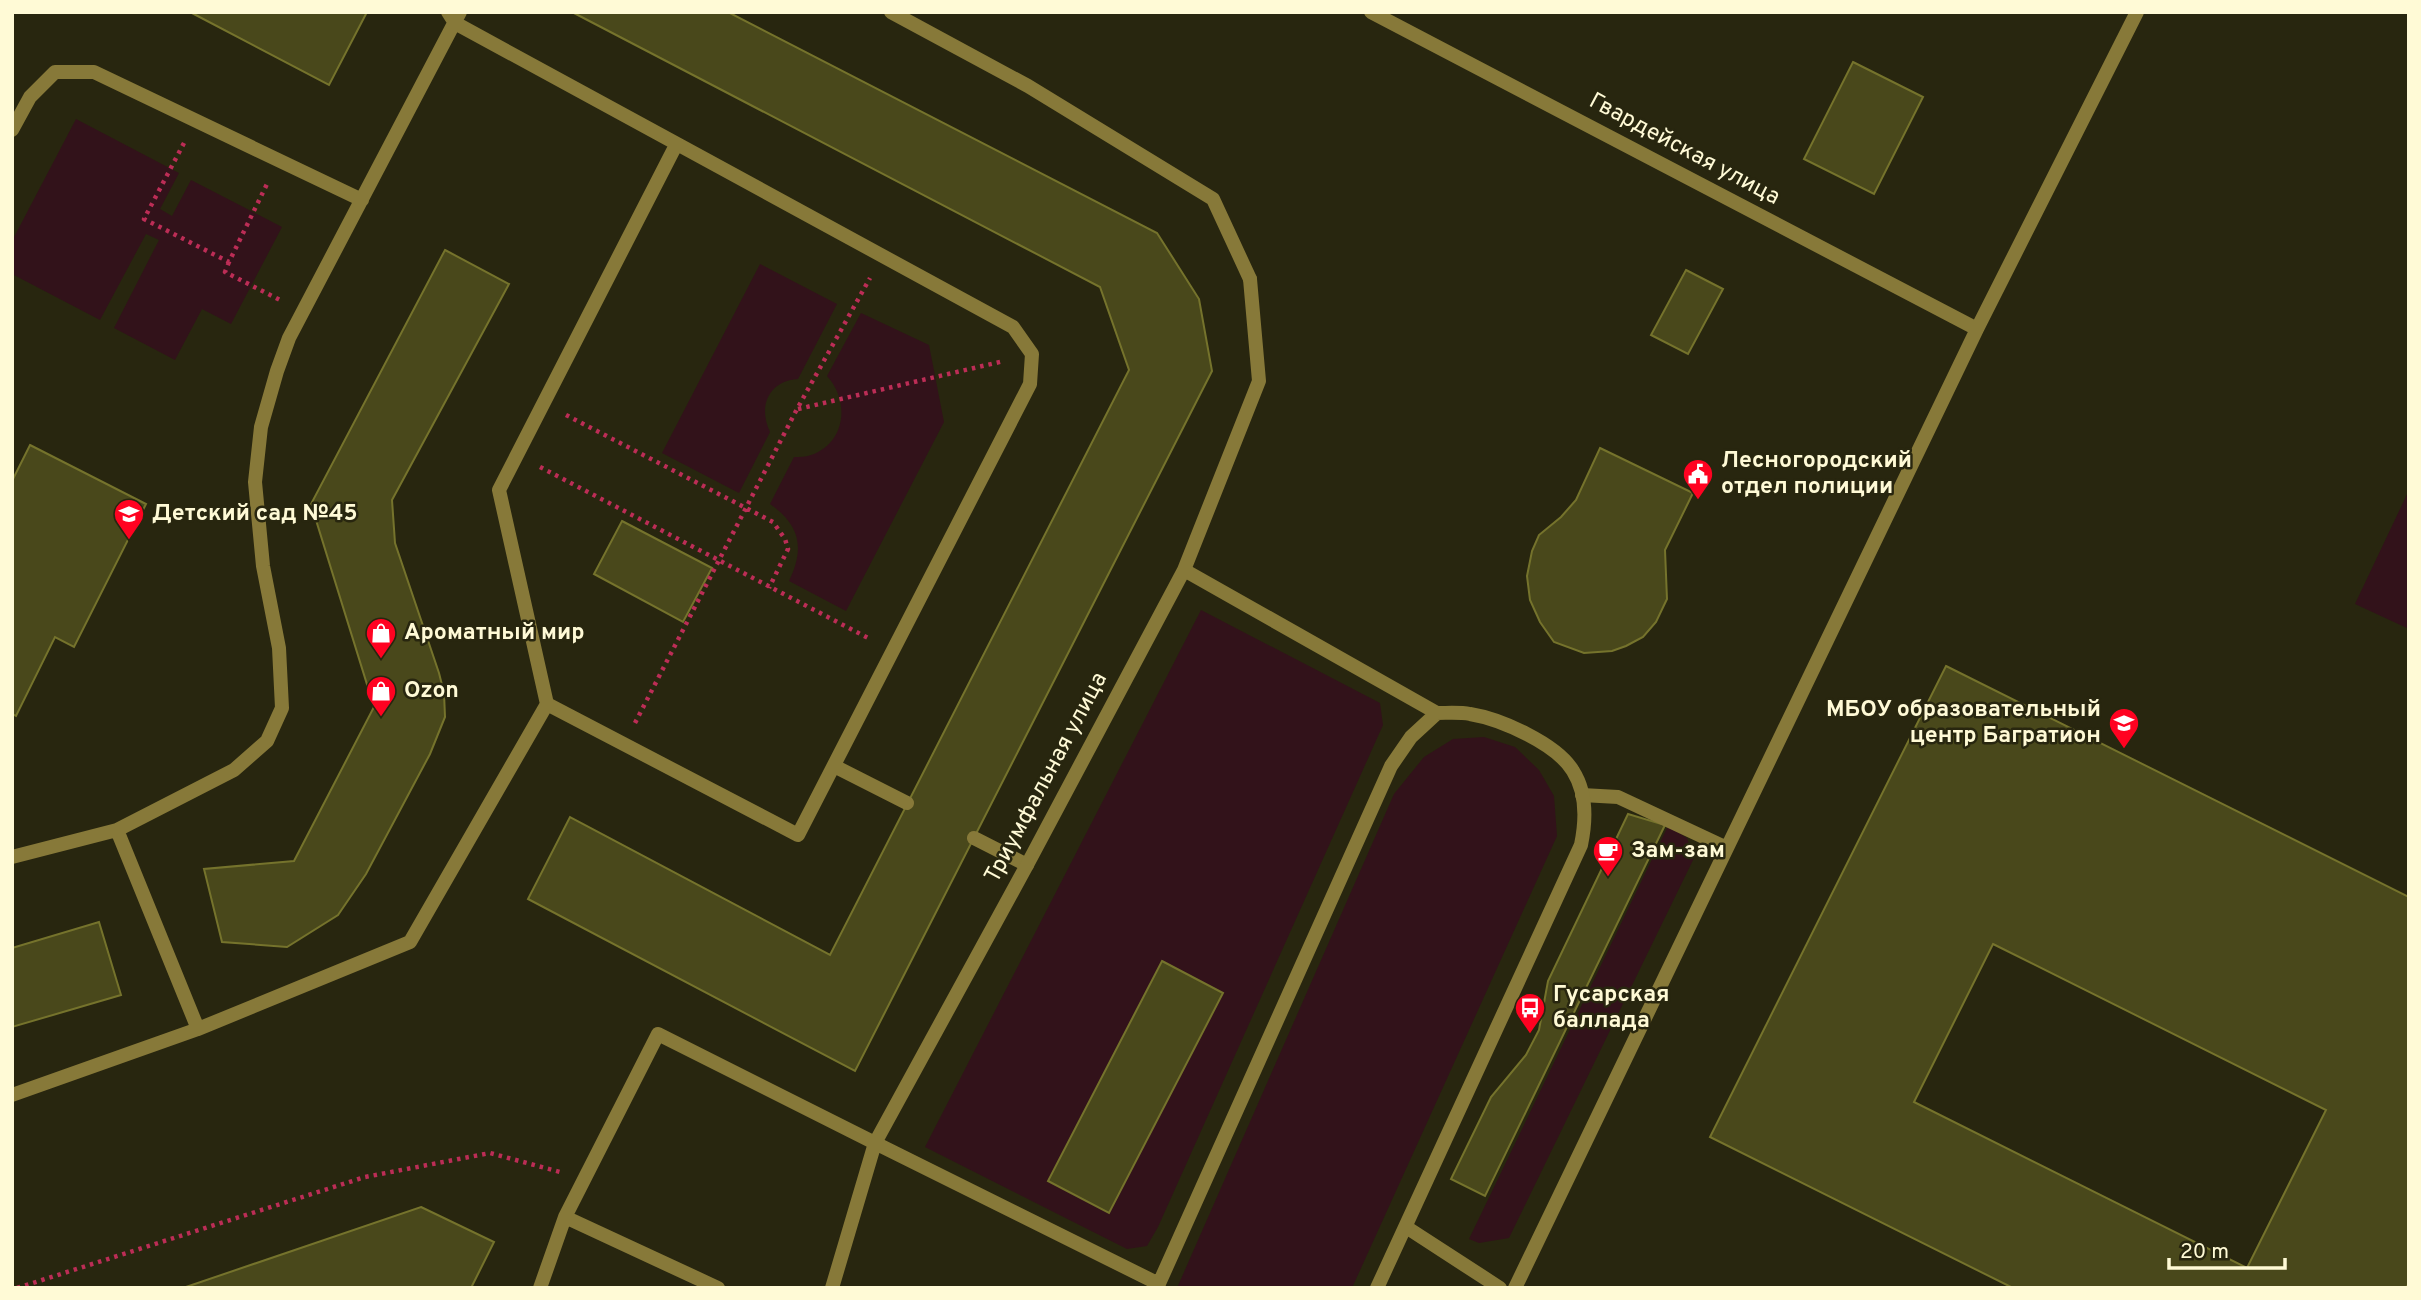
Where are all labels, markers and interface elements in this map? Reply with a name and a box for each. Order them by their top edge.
street label: Гвардейская улица [1584,87,1784,213]
place label: Лесногородский отдел полиции [1721,447,1912,502]
public building icon: Лесногородский отдел полиции [1681,457,1715,501]
school or university icon: Детский сад №45 [112,497,146,541]
place label: Детский сад №45 [152,500,358,529]
shop icon: Ароматный мир [364,616,398,660]
place label: Ароматный мир [404,619,584,648]
street label: Триумфальная улица [979,668,1115,888]
shop icon: Ozon [364,674,398,718]
place label: Ozon [404,677,459,706]
place label: МБОУ образовательный центр Багратион [1826,696,2101,751]
school or university icon: МБОУ образовательный центр Багратион [2107,706,2141,750]
cafe icon: Зам-зам [1591,834,1625,878]
place label: Зам-зам [1631,837,1725,866]
place label: Гусарская баллада [1553,981,1670,1036]
bus stop icon: Гусарская баллада [1513,991,1547,1035]
scale bar [2169,1226,2284,1270]
text: 20 m [2180,1239,2229,1266]

